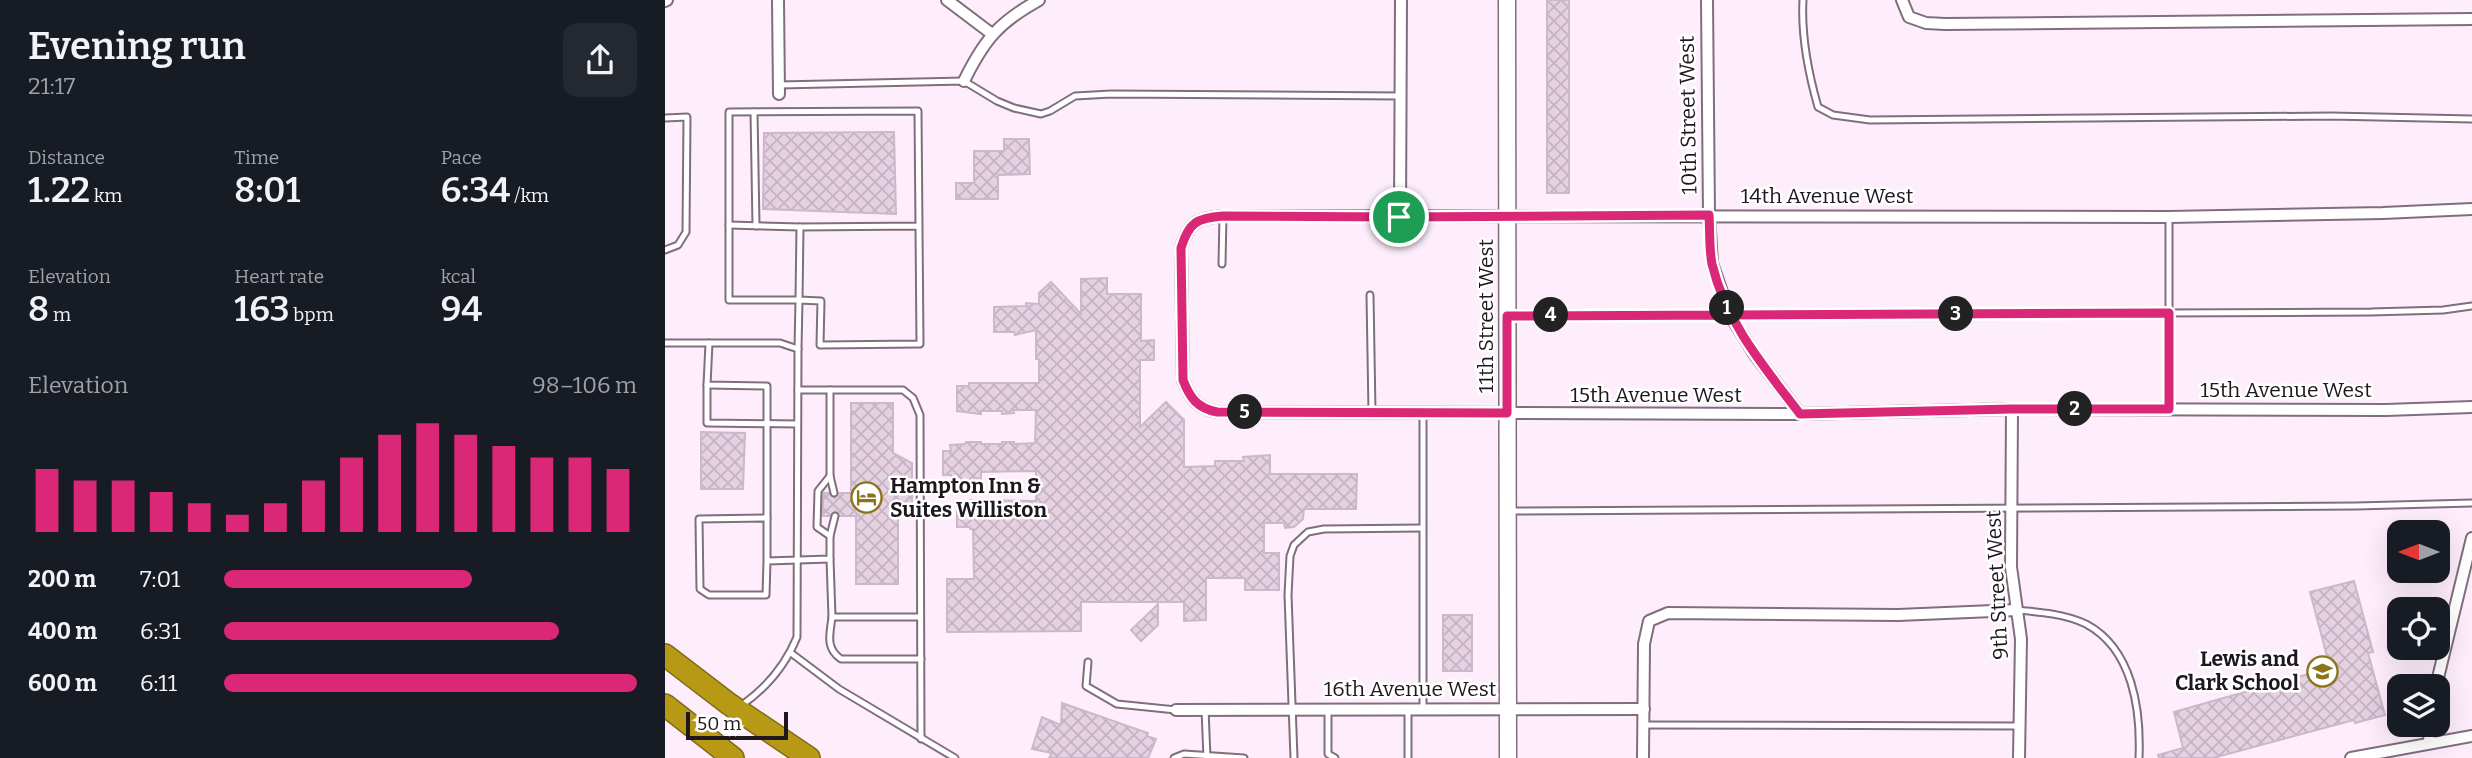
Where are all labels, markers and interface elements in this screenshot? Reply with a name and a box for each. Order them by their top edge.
text: Evening run [28,23,246,69]
button: share [563,23,637,97]
street label: 10th Street West [1674,35,1702,195]
text: 21:17 [28,72,75,100]
text: Distance [28,146,105,169]
text: Time [234,146,279,169]
text: Pace [441,146,482,169]
text: 1.22 [28,169,90,211]
text: 8:01 [234,169,300,211]
text: 6:34 [441,169,510,211]
street label: 14th Avenue West [1741,183,1914,209]
text: km [90,184,122,207]
text: /km [510,184,549,207]
pin [1369,187,1429,247]
icon: arrive [1380,198,1418,236]
street label: 11th Street West [1473,238,1499,393]
text: Elevation [28,265,111,288]
text: Heart rate [234,265,324,288]
text: kcal [441,265,476,288]
text: 8 [28,288,49,330]
text: 163 [234,288,290,330]
text: 94 [441,288,482,330]
pin: 1 [1709,290,1745,326]
text: 1 [1722,296,1731,319]
pin: 3 [1939,296,1973,332]
pin: 4 [1533,298,1568,332]
text: 3 [1950,302,1961,325]
text: m [49,303,71,326]
text: bpm [290,303,334,326]
text: 4 [1545,303,1556,326]
text: Elevation [28,371,128,399]
text: 98–106 m [532,371,637,399]
street label: 15th Avenue West [2200,377,2372,403]
street label: 15th Avenue West [1570,382,1742,408]
pin: 2 [2057,392,2093,426]
pin: 5 [1227,394,1263,430]
text: 2 [2069,397,2080,420]
text: 5 [1239,400,1250,423]
place label: Hampton Inn & Suites Williston [890,473,1047,523]
hotel icon: Hampton Inn & Suites Williston [850,481,884,515]
street label: 9th Street West [1980,509,2014,660]
north arrow [2387,520,2450,583]
map controls [2387,520,2450,737]
text: 200 m [28,565,96,593]
text: 7:01 [140,565,180,593]
button: locate [2387,597,2450,660]
text: 400 m [28,617,97,645]
text: 6:31 [140,617,181,645]
place label: Lewis and Clark School [2175,646,2299,696]
school or university icon: Lewis and Clark School [2305,654,2339,688]
text: 600 m [28,669,97,697]
text: 6:11 [140,669,177,697]
button: layers [2387,674,2450,737]
street label: 16th Avenue West [1324,676,1497,702]
scale bar [686,709,787,741]
text: 50 m [697,712,741,735]

